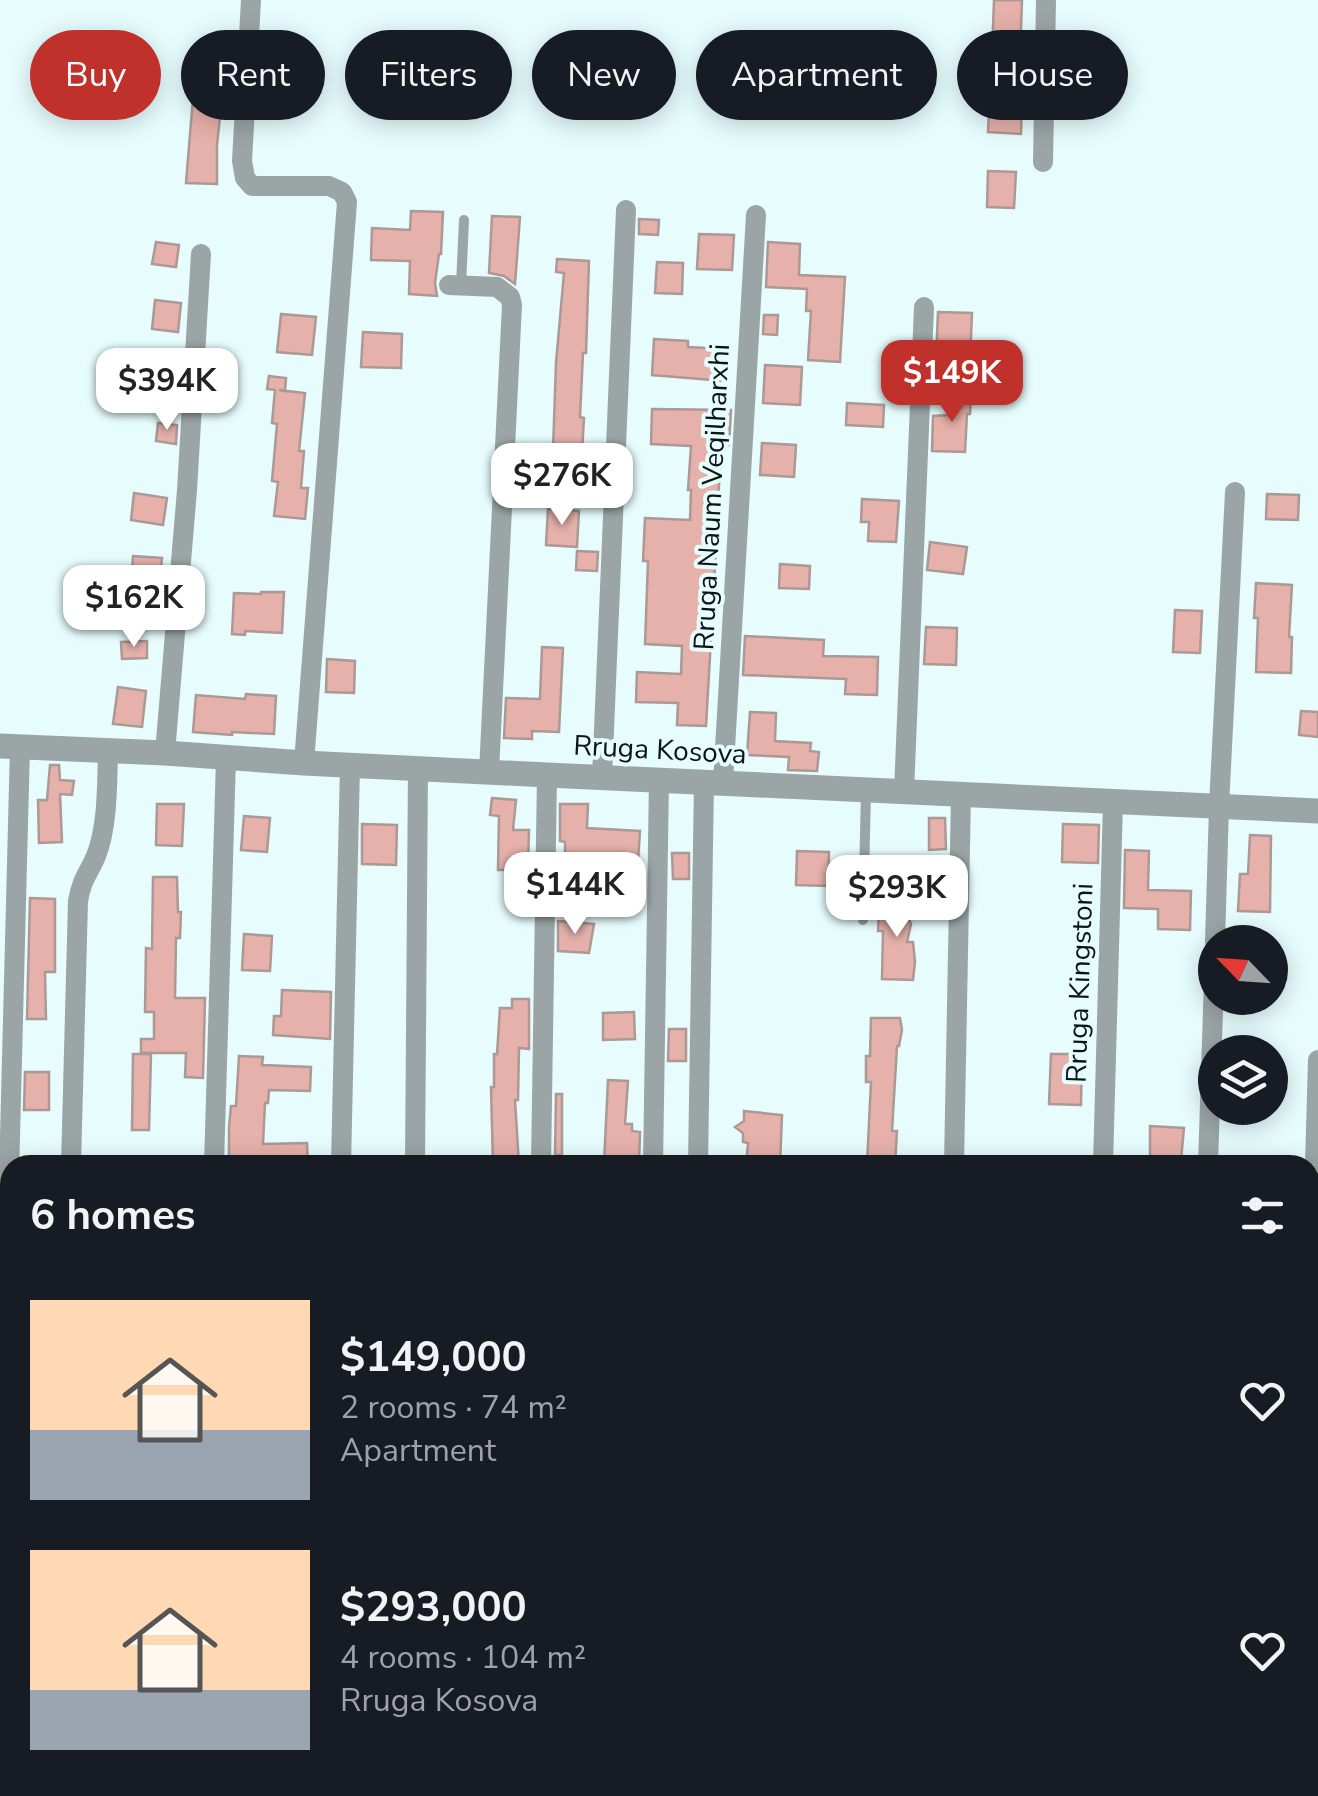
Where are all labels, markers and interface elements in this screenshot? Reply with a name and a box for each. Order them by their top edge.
chip: Buy [30,30,161,120]
chip: Rent [181,30,325,120]
chip: Filters [345,30,512,120]
chip: New [532,30,676,120]
chip: Apartment [696,30,937,120]
chip: House [957,30,1128,120]
pin: $149K [882,340,1022,425]
street label: Rruga Naum Veqilharxhi [685,343,739,651]
pin: $394K [97,348,237,433]
text: $149K [903,351,1001,394]
text: $394K [118,359,216,402]
pin: $276K [492,443,632,528]
text: $276K [513,454,611,497]
pin: $162K [64,565,204,650]
text: $162K [85,576,183,619]
street label: Rruga Kosova [572,726,748,774]
pin: $144K [505,852,645,937]
pin: $293K [827,855,967,940]
text: $144K [526,863,624,906]
text: $293K [848,866,946,909]
street label: Rruga Kingstoni [1058,882,1102,1084]
north arrow [1198,925,1288,1015]
map controls [1198,925,1288,1125]
button: layers [1198,1035,1288,1125]
text: 6 homes [30,1187,195,1244]
icon: filters [1235,1188,1290,1243]
text: $149,000 [340,1329,527,1386]
icon: home [110,1340,230,1460]
icon: heart [1235,1373,1290,1428]
text: 2 rooms · 74 m² [340,1386,567,1429]
text: Apartment [340,1429,496,1472]
text: $293,000 [340,1579,527,1636]
icon: home [110,1590,230,1710]
icon: heart [1235,1623,1290,1678]
text: 4 rooms · 104 m² [340,1636,586,1679]
text: Rruga Kosova [340,1679,538,1722]

